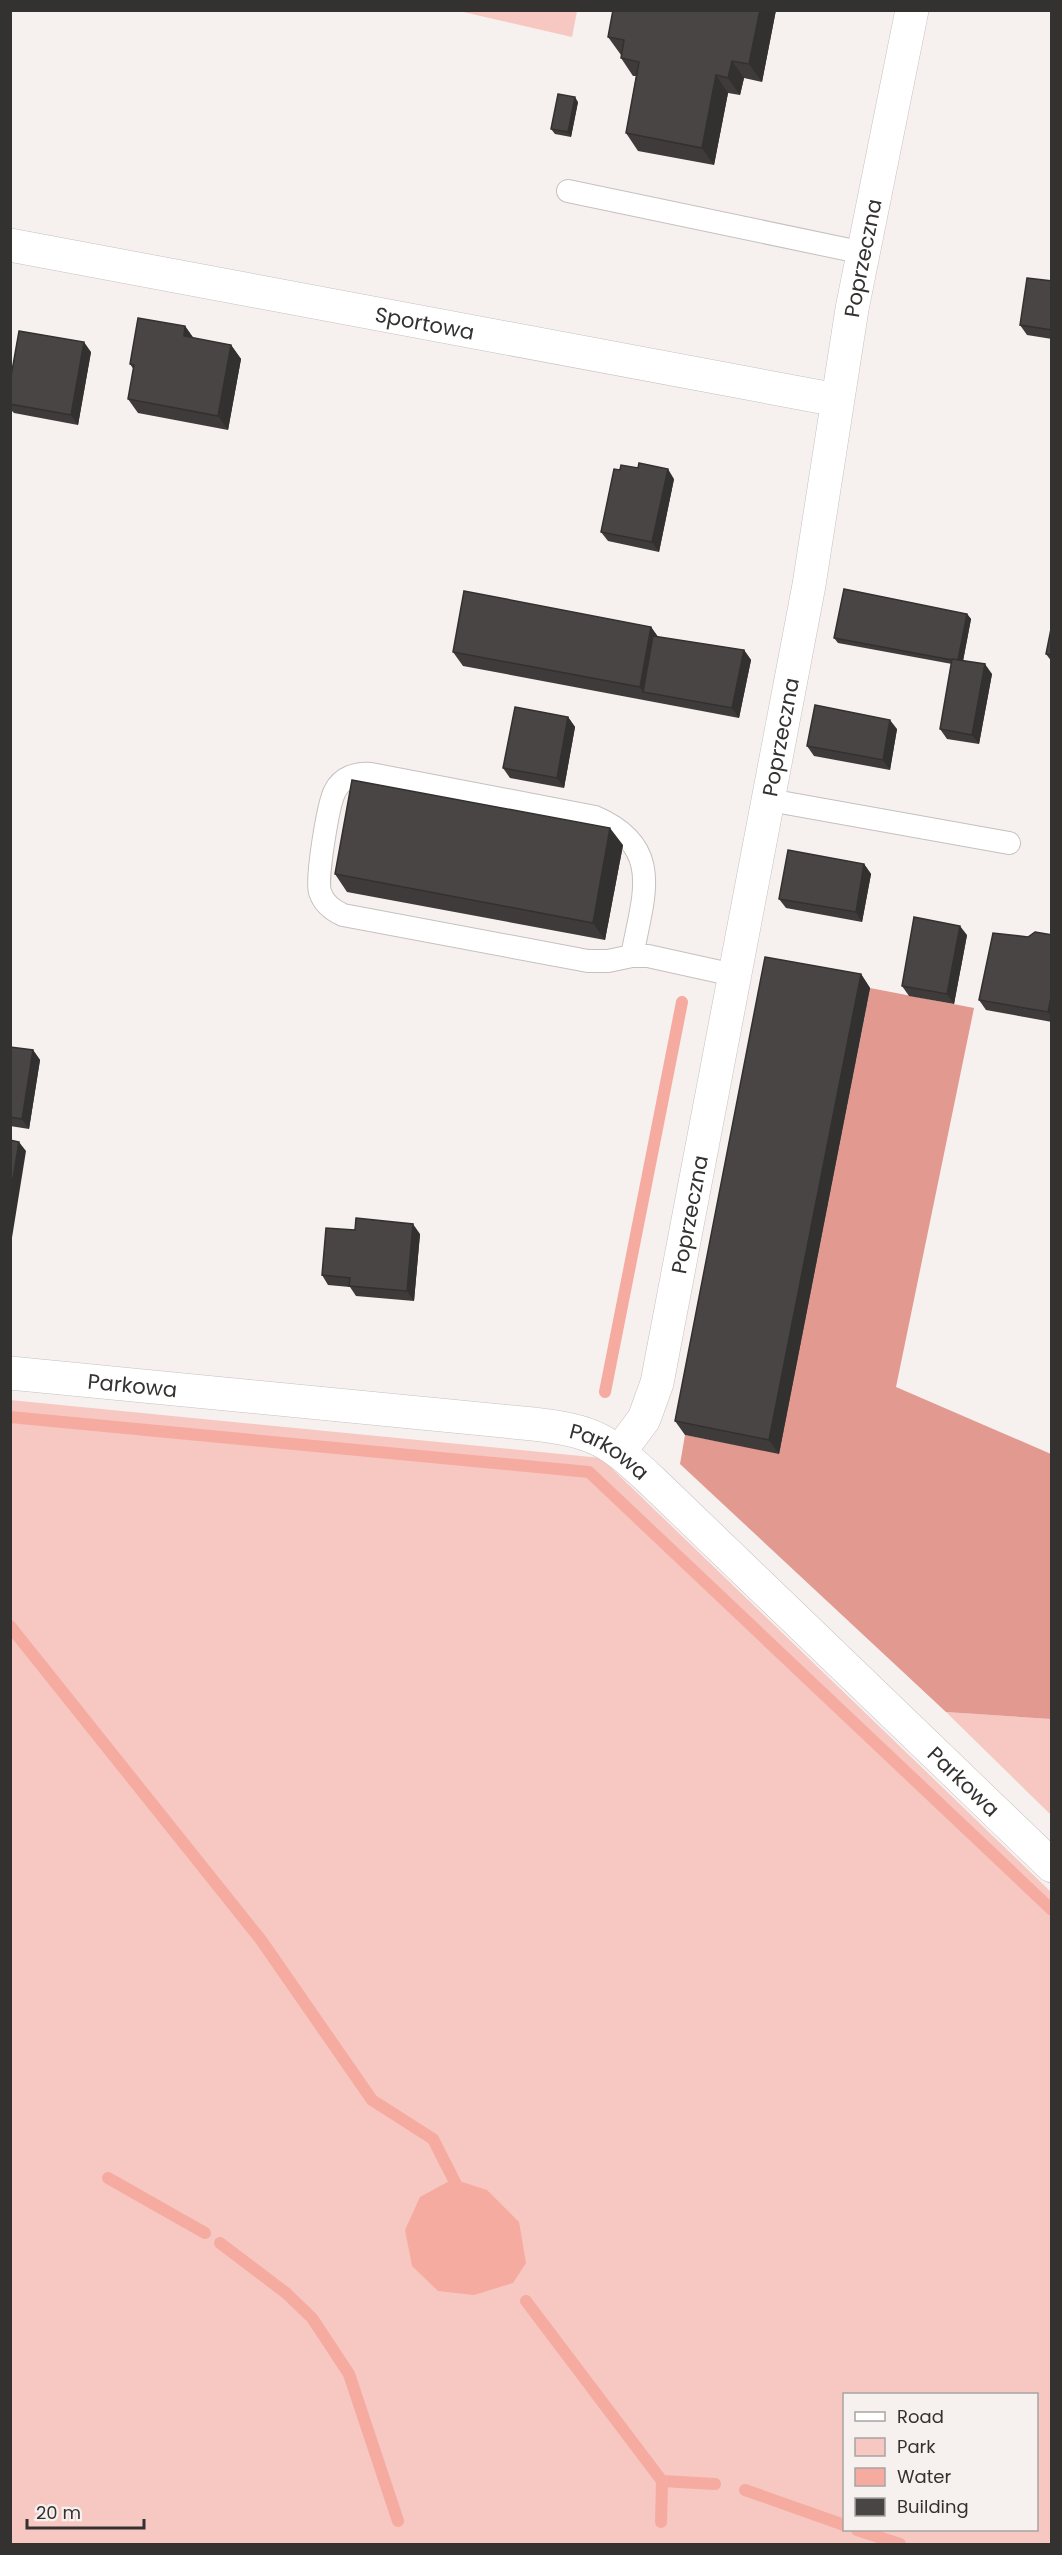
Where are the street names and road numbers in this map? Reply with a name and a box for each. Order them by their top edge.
street label: Poprzeczna [836,196,888,319]
street label: Sportowa [373,299,477,346]
street label: Poprzeczna [755,675,806,799]
street label: Poprzeczna [664,1153,715,1276]
street label: Parkowa [86,1366,179,1404]
street label: Parkowa [567,1416,656,1486]
street label: Parkowa [921,1740,1006,1823]

